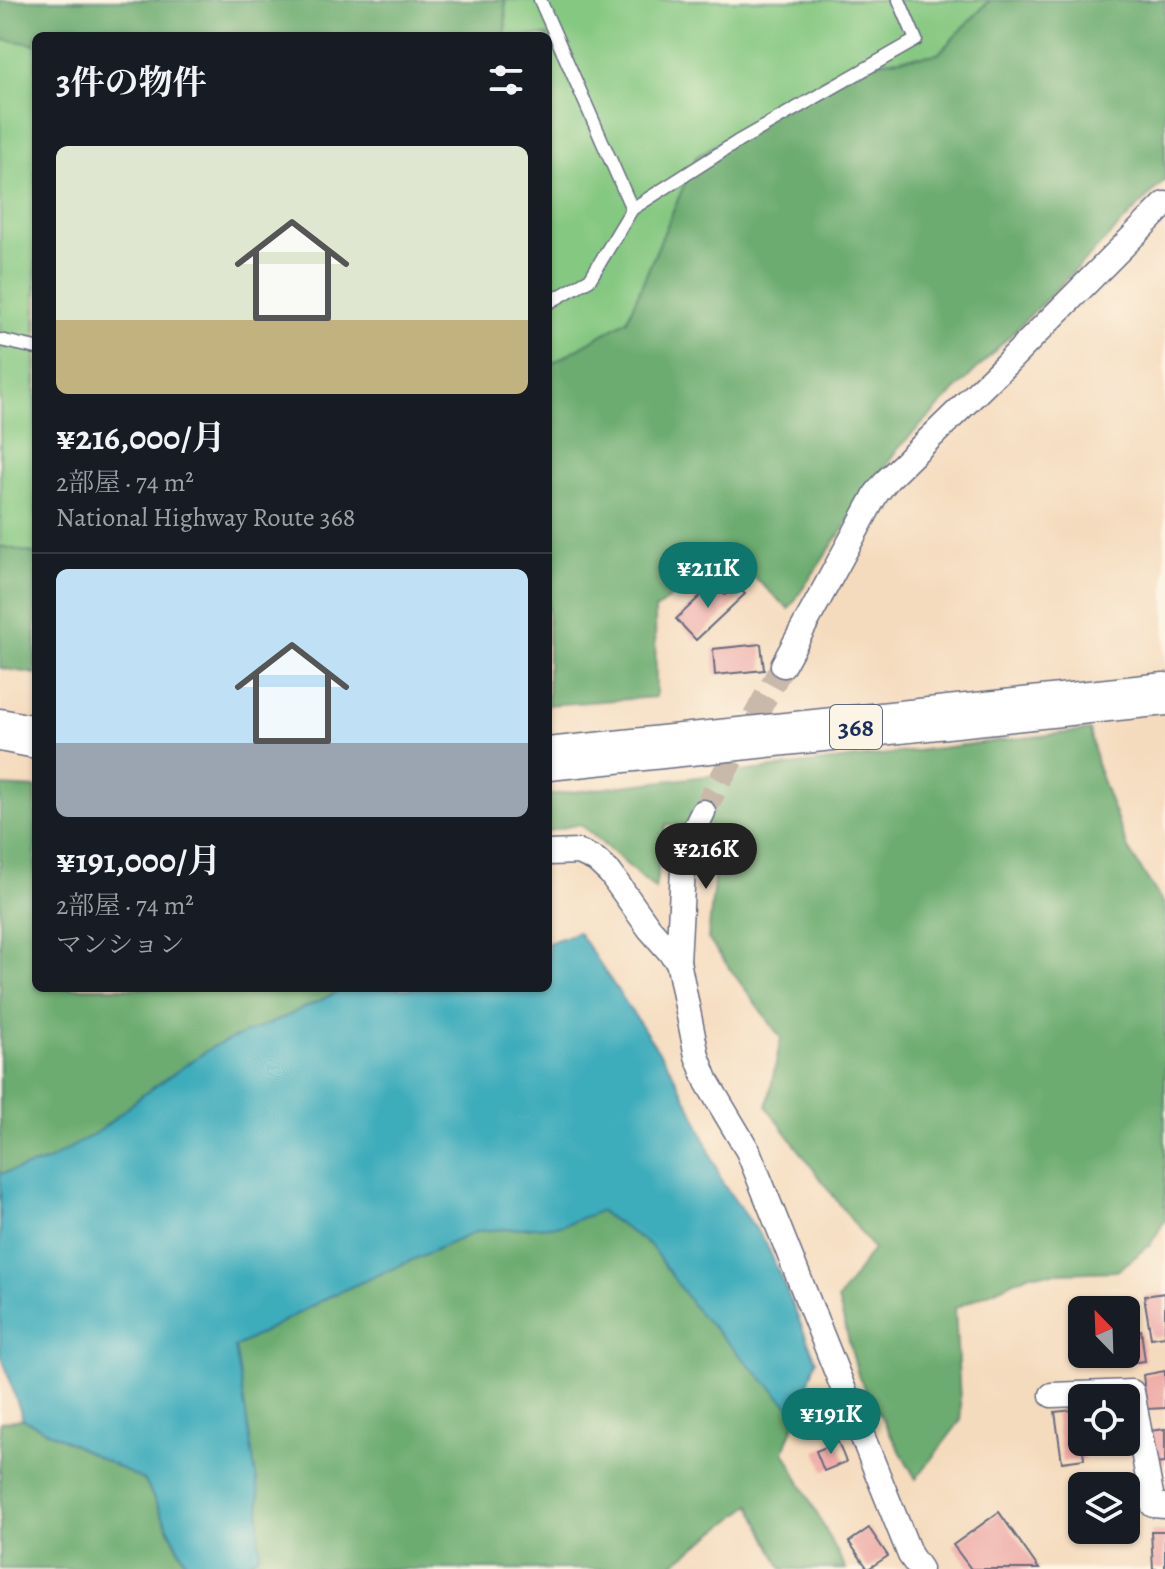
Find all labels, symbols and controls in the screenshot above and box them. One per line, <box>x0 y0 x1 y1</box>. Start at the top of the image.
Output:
icon: filters <box>484 58 528 102</box>
text: 3件の物件 <box>56 59 207 106</box>
icon: home <box>220 198 364 342</box>
text: ¥216,000/月 <box>56 414 226 461</box>
text: 2部屋 · 74 m² <box>56 465 194 500</box>
text: National Highway Route 368 <box>56 500 355 535</box>
pin: ¥211K <box>652 542 764 610</box>
text: ¥211K <box>676 550 740 585</box>
icon: home <box>220 621 364 765</box>
road number: 368 <box>830 705 882 749</box>
pin: ¥216K <box>650 823 762 891</box>
text: ¥216K <box>673 831 739 866</box>
text: ¥191,000/月 <box>56 837 221 884</box>
text: 2部屋 · 74 m² <box>56 888 194 923</box>
text: マンション <box>56 927 185 962</box>
north arrow <box>1068 1296 1140 1368</box>
map controls <box>1068 1296 1140 1544</box>
button: locate <box>1068 1384 1140 1456</box>
pin: ¥191K <box>775 1388 887 1456</box>
text: ¥191K <box>800 1396 862 1431</box>
button: layers <box>1068 1472 1140 1544</box>

